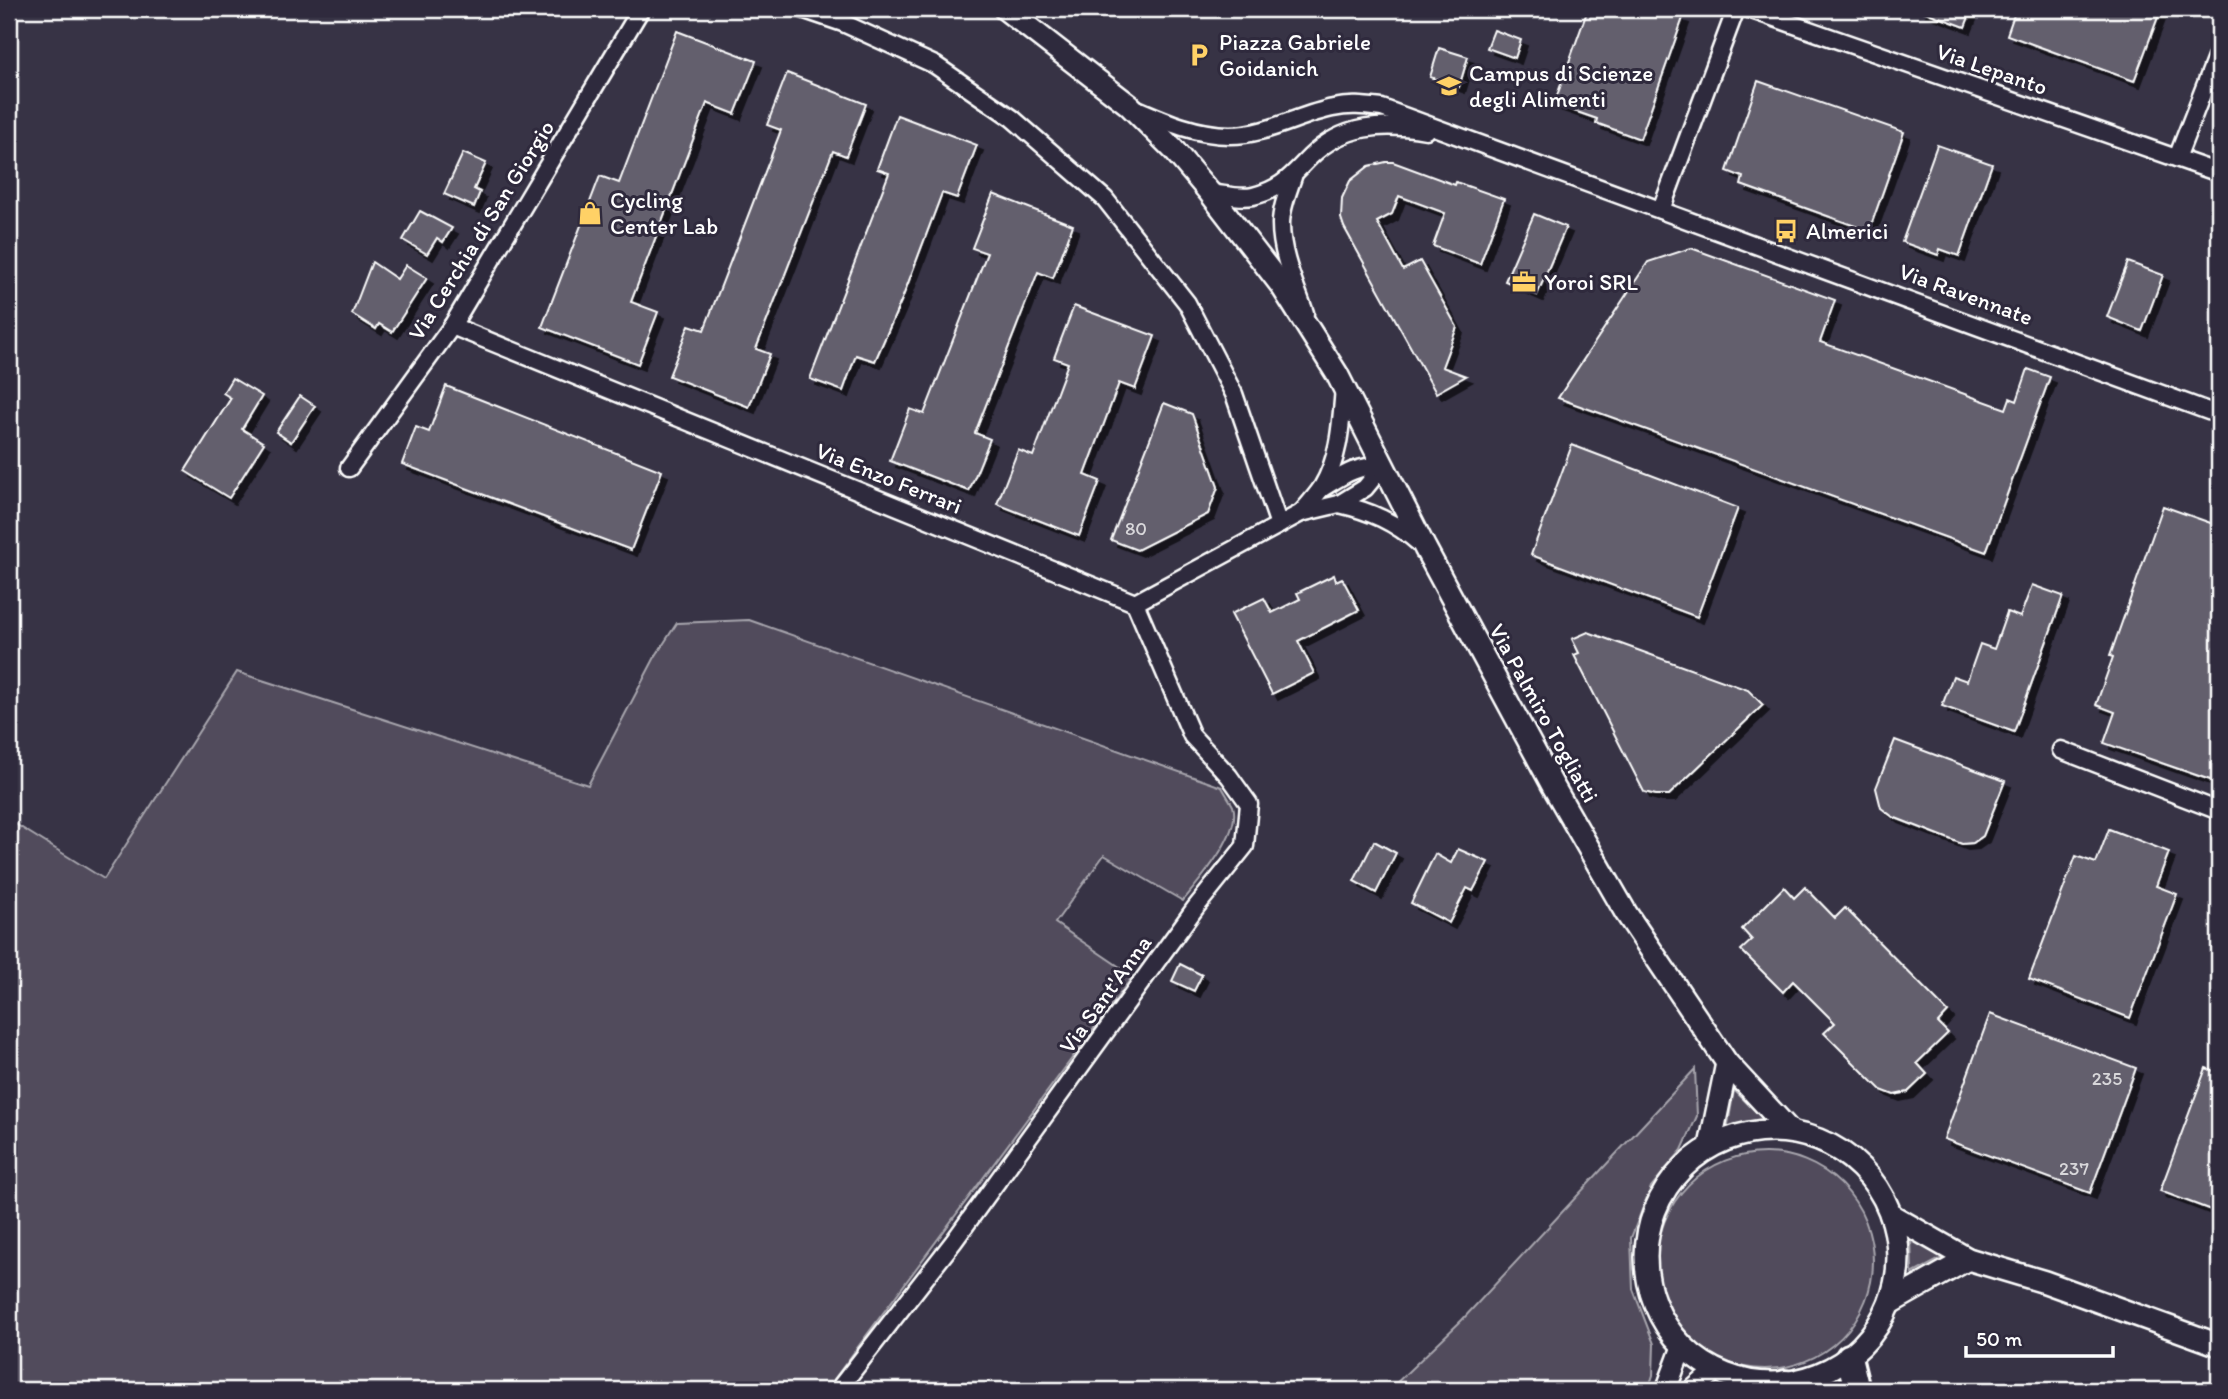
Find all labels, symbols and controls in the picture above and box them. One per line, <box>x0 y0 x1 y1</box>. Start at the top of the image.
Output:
place label: Piazza Gabriele Goidanich <box>1219 28 1371 82</box>
street label: Via Lepanto <box>1933 37 2051 101</box>
parking icon: Piazza Gabriele Goidanich <box>1185 41 1213 69</box>
place label: Campus di Scienze degli Alimenti <box>1469 59 1653 113</box>
school or university icon: Campus di Scienze degli Alimenti <box>1435 72 1463 100</box>
street label: Via Cerchia di San Giorgio <box>402 115 560 345</box>
place label: Cycling Center Lab <box>610 186 718 240</box>
shop icon: Cycling Center Lab <box>576 199 604 227</box>
bus stop icon: Almerici <box>1772 217 1800 245</box>
place label: Almerici <box>1806 217 1888 245</box>
street label: Via Ravennate <box>1895 257 2037 331</box>
office icon: Yoroi SRL <box>1510 268 1538 296</box>
place label: Yoroi SRL <box>1544 268 1638 296</box>
street label: Via Enzo Ferrari <box>812 436 966 520</box>
house number: 80 <box>1125 517 1147 540</box>
street label: Via Palmiro Togliatti <box>1483 619 1605 807</box>
street label: Via Sant'Anna <box>1053 929 1157 1059</box>
house number: 235 <box>2092 1067 2122 1090</box>
house number: 237 <box>2059 1157 2089 1180</box>
scale bar <box>1966 1315 2112 1359</box>
text: 50 m <box>1976 1326 2023 1351</box>

